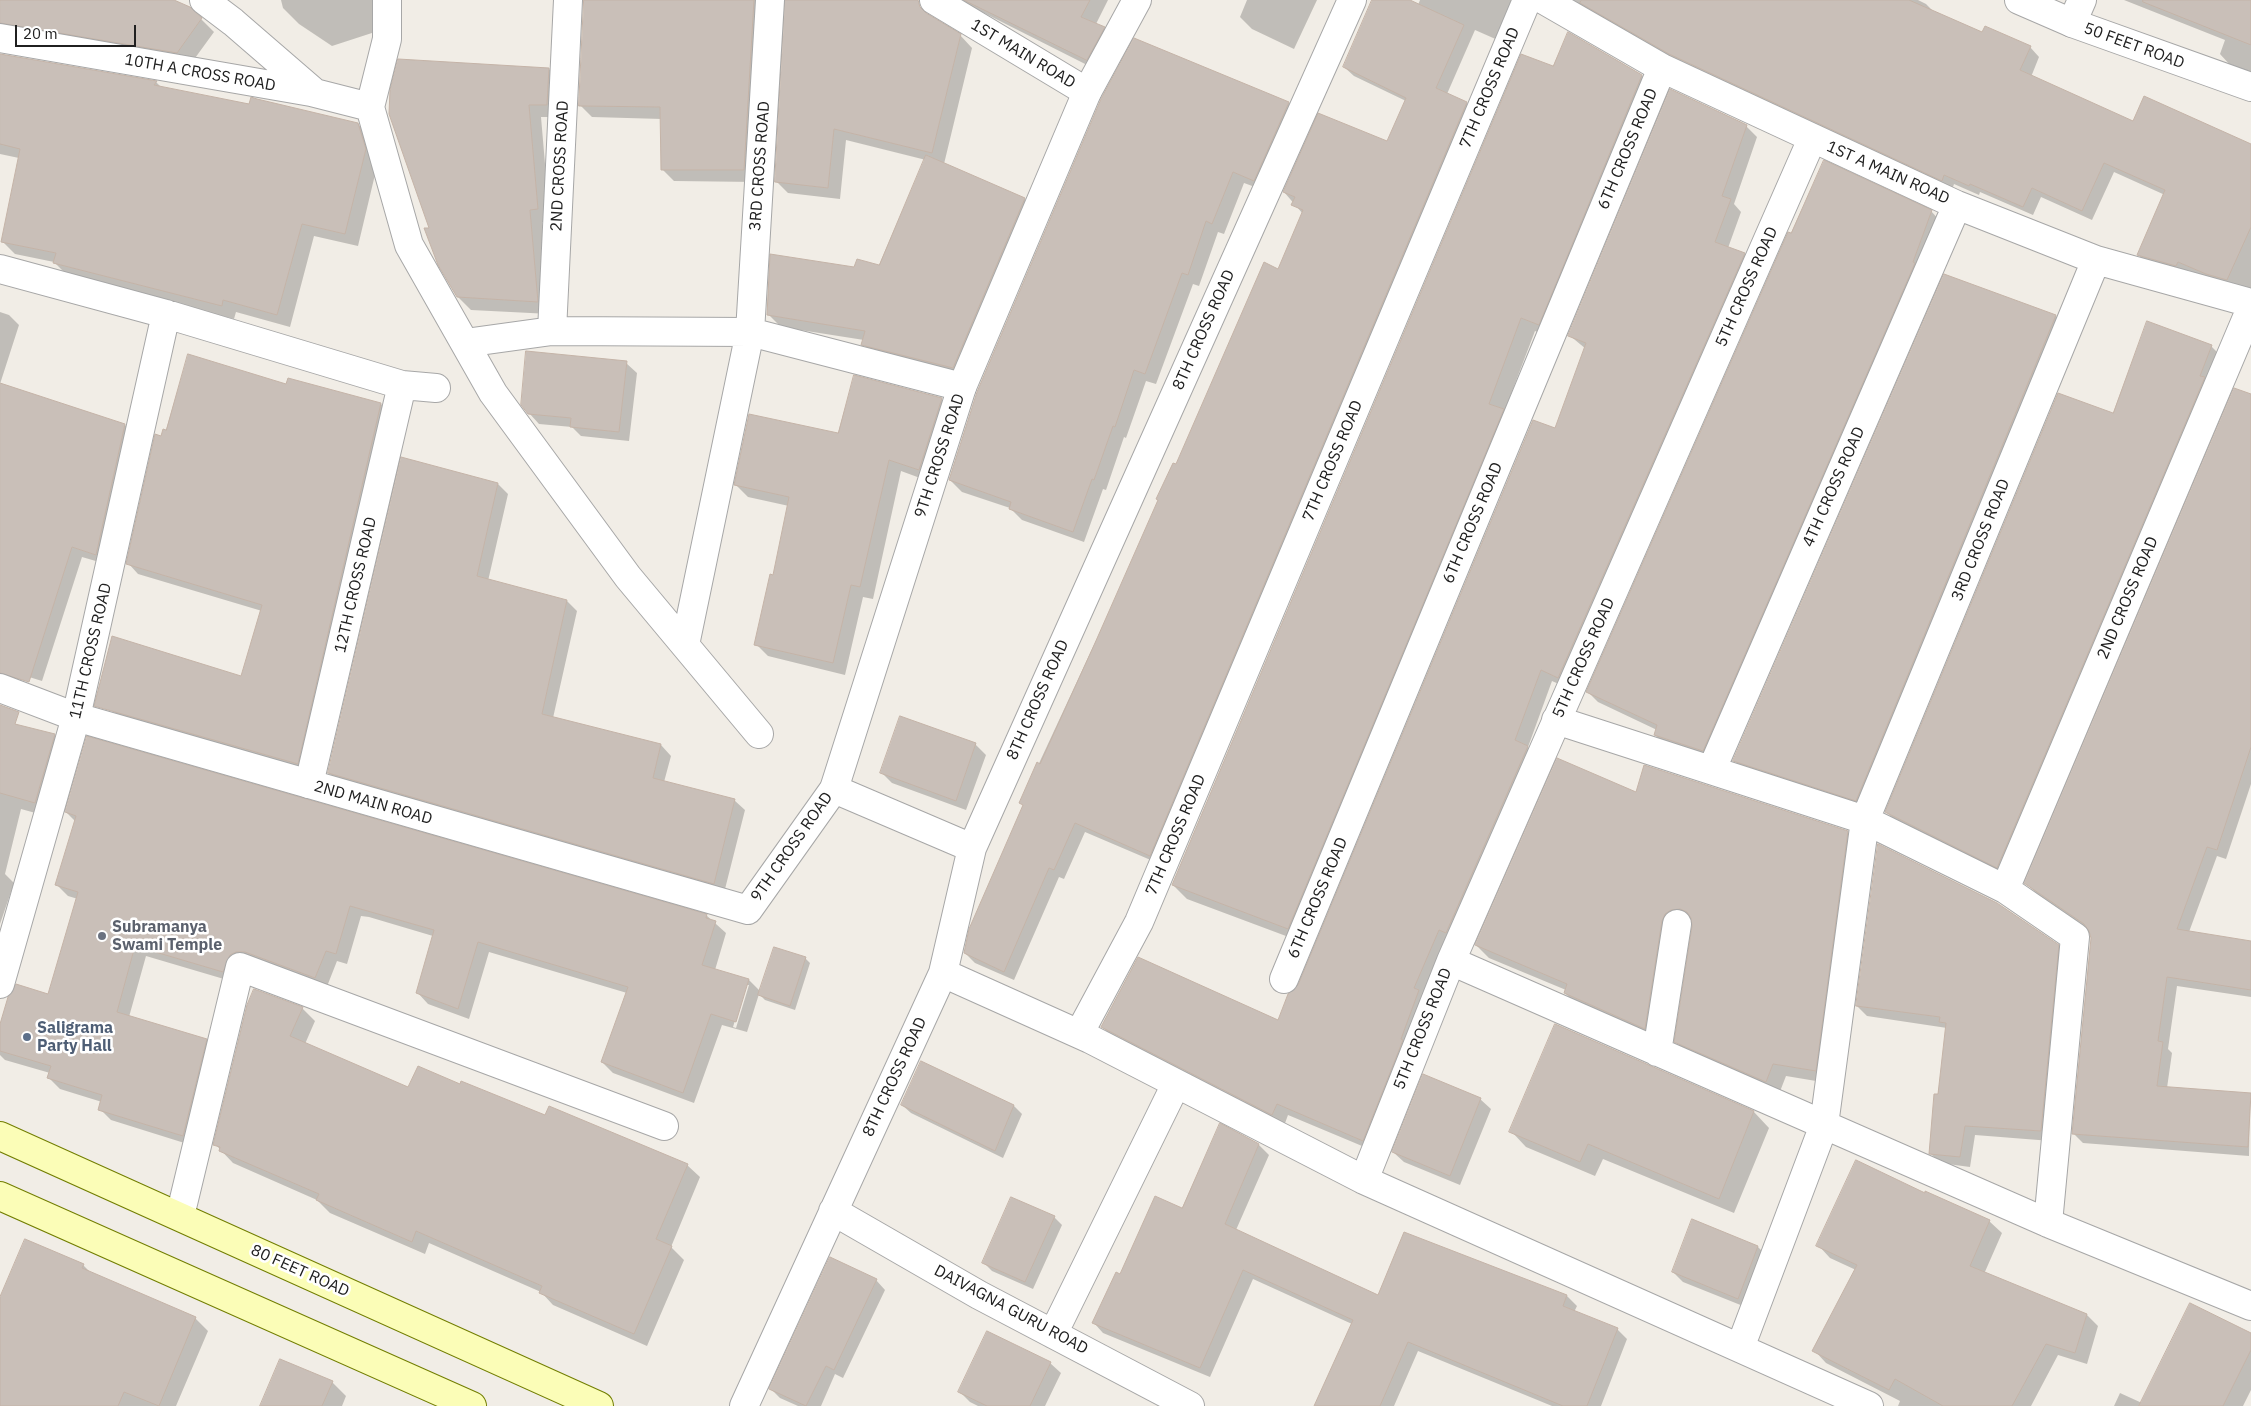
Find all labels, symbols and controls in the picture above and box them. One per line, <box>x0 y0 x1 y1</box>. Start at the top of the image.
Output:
scale bar <box>18 15 139 47</box>
street label: 1ST MAIN ROAD <box>967 15 1079 93</box>
street label: 50 FEET ROAD <box>2081 19 2187 73</box>
text: 20 m <box>23 24 58 43</box>
street label: 7TH CROSS ROAD <box>1456 25 1524 151</box>
street label: 10TH A CROSS ROAD <box>123 50 277 96</box>
street label: 6TH CROSS ROAD <box>1594 86 1662 212</box>
street label: 2ND CROSS ROAD <box>547 100 573 232</box>
street label: 3RD CROSS ROAD <box>746 100 774 232</box>
street label: 1ST A MAIN ROAD <box>1824 137 1952 209</box>
street label: 5TH CROSS ROAD <box>1712 224 1782 350</box>
street label: 8TH CROSS ROAD <box>1169 267 1239 393</box>
street label: 9TH CROSS ROAD <box>911 391 969 521</box>
street label: 7TH CROSS ROAD <box>1299 398 1367 524</box>
street label: 4TH CROSS ROAD <box>1799 424 1869 550</box>
street label: 6TH CROSS ROAD <box>1439 460 1507 586</box>
street label: 3RD CROSS ROAD <box>1948 476 2014 604</box>
street label: 12TH CROSS ROAD <box>331 515 381 655</box>
street label: 2ND CROSS ROAD <box>2094 534 2162 662</box>
street label: 11TH CROSS ROAD <box>66 581 116 721</box>
street label: 5TH CROSS ROAD <box>1549 595 1619 721</box>
street label: 8TH CROSS ROAD <box>1003 637 1073 763</box>
street label: 7TH CROSS ROAD <box>1142 772 1210 898</box>
street label: 2ND MAIN ROAD <box>312 777 434 829</box>
street label: 9TH CROSS ROAD <box>747 788 837 906</box>
street label: 6TH CROSS ROAD <box>1284 835 1352 961</box>
place label: Subramanya Swami Temple <box>112 917 222 955</box>
marker: Subramanya Swami Temple <box>96 930 108 942</box>
street label: 5TH CROSS ROAD <box>1390 965 1456 1093</box>
street label: 8TH CROSS ROAD <box>859 1014 931 1140</box>
place label: Saligrama Party Hall <box>37 1018 113 1056</box>
marker: Saligrama Party Hall <box>21 1031 33 1043</box>
street label: 80 FEET ROAD <box>248 1241 352 1301</box>
street label: DAIVAGNA GURU ROAD <box>931 1261 1091 1359</box>

